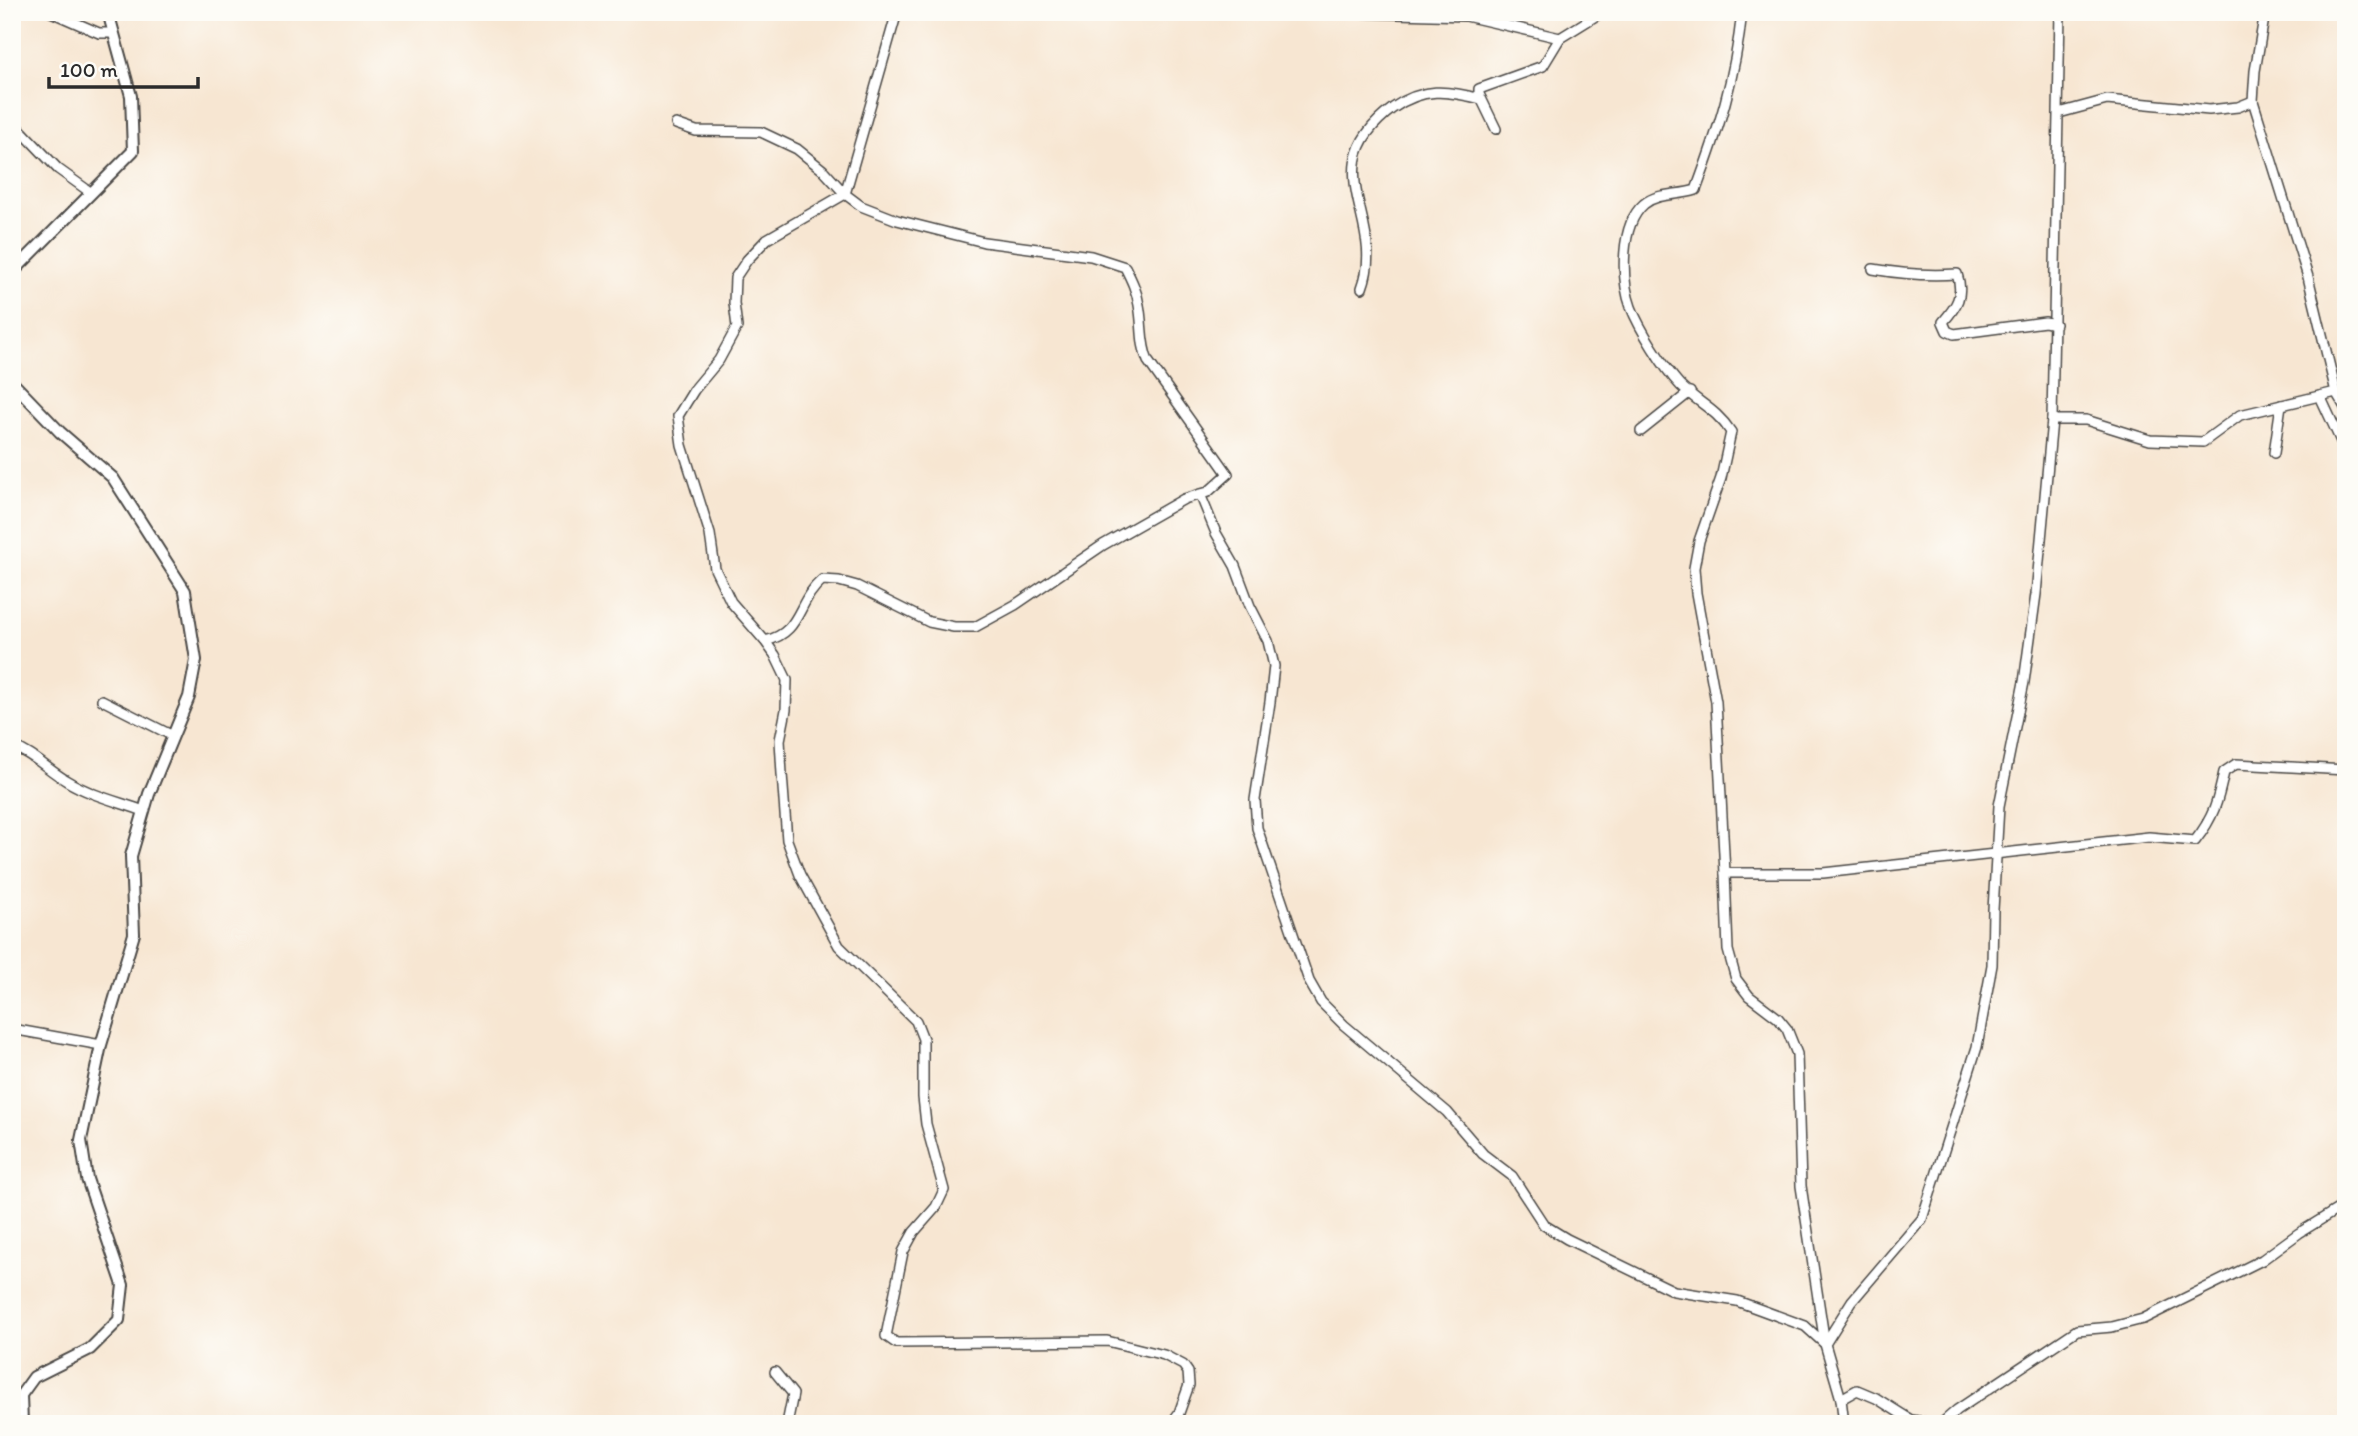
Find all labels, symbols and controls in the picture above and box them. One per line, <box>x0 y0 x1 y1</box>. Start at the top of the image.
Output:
scale bar <box>49 46 198 90</box>
text: 100 m <box>60 57 118 82</box>

